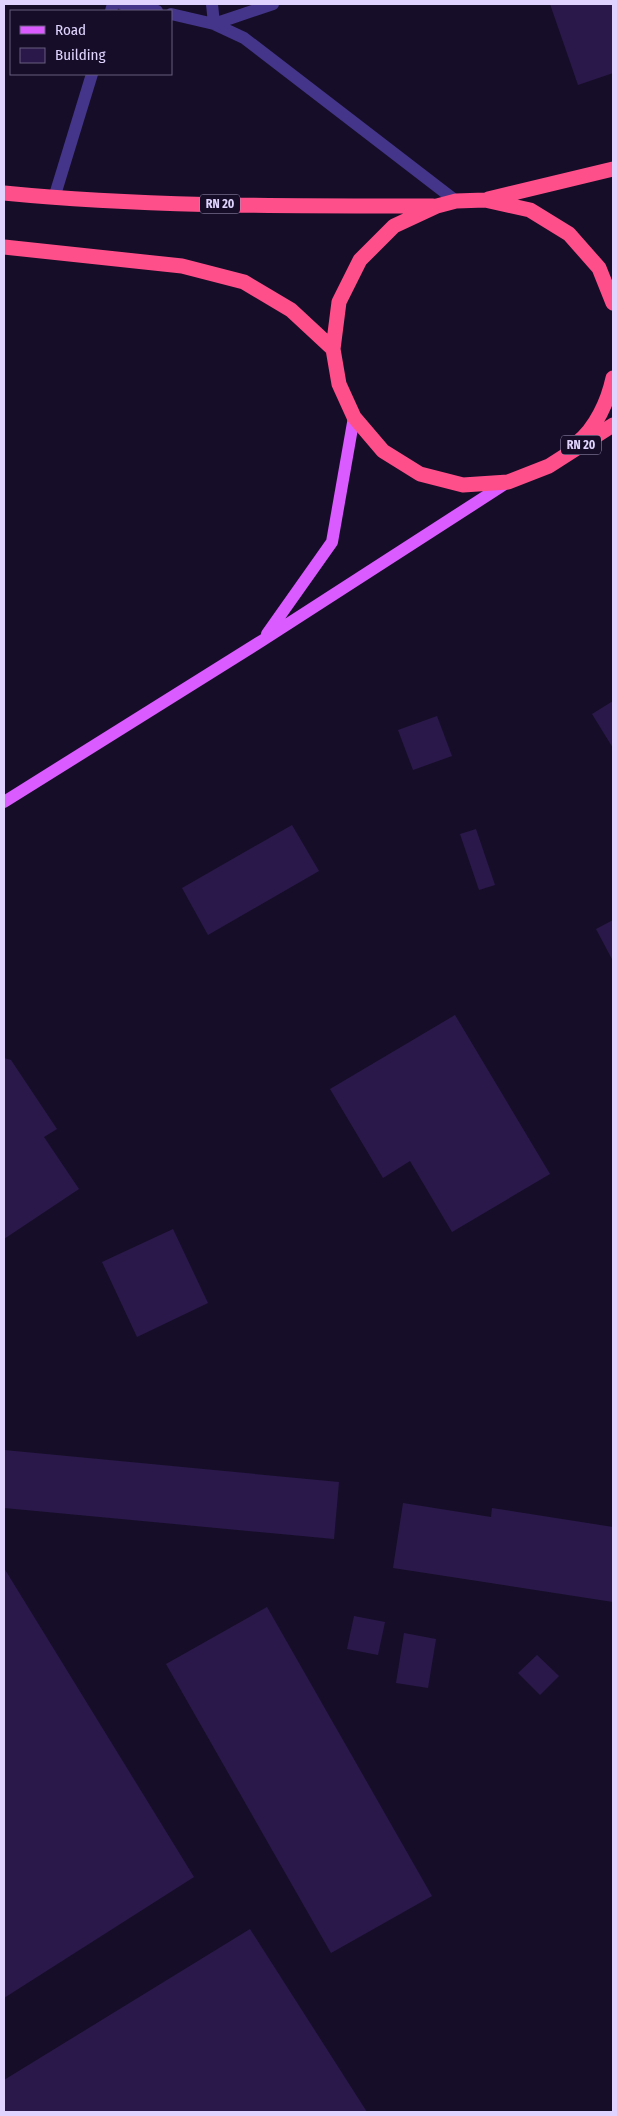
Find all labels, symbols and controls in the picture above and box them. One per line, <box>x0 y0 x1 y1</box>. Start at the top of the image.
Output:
legend <box>10 10 172 75</box>
text: Road <box>55 21 86 39</box>
text: Building <box>55 46 106 64</box>
road number: RN 20 <box>200 194 240 213</box>
road number: RN 20 <box>561 436 601 454</box>

